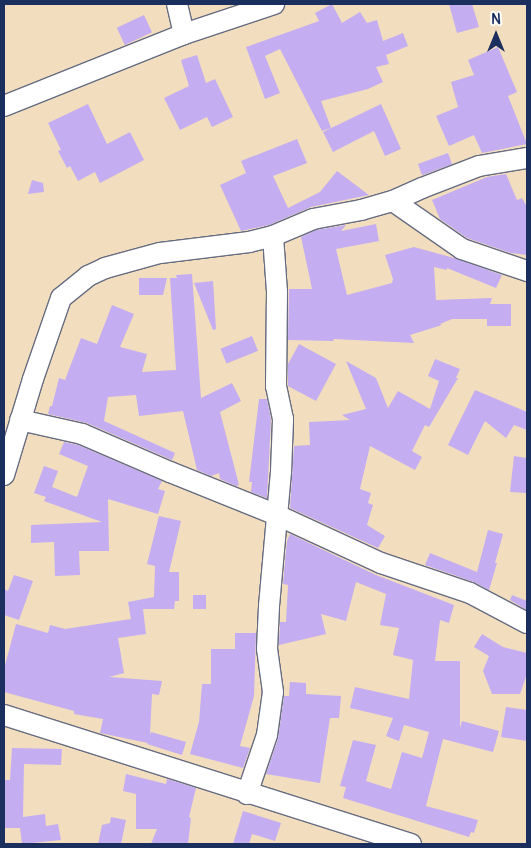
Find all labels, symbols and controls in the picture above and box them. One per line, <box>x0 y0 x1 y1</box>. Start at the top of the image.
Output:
north arrow <box>471 10 521 60</box>
text: N <box>491 11 501 28</box>

